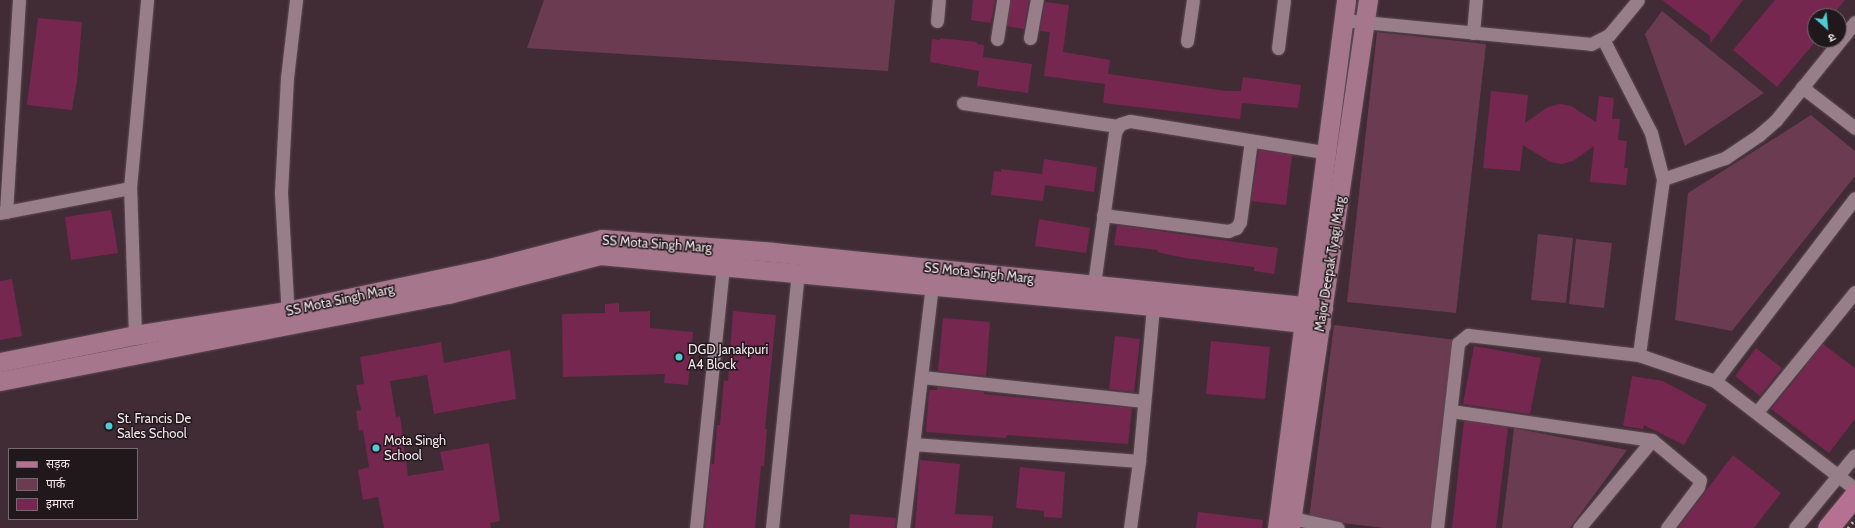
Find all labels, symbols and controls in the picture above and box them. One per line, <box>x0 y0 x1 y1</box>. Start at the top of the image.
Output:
north arrow <box>1807 8 1847 48</box>
text: उ <box>1826 30 1838 45</box>
street label: Major Deepak Tyagi Marg <box>1312 195 1348 333</box>
street label: SS Mota Singh Marg <box>601 232 713 256</box>
street label: SS Mota Singh Marg <box>923 259 1035 287</box>
street label: SS Mota Singh Marg <box>284 281 396 319</box>
place label: DGD Janakpuri A4 Block <box>688 342 768 373</box>
marker: DGD Janakpuri A4 Block <box>673 351 685 363</box>
place label: St. Francis De Sales School <box>117 411 191 442</box>
marker: St. Francis De Sales School <box>104 421 114 431</box>
place label: Mota Singh School <box>384 433 446 464</box>
marker: Mota Singh School <box>371 443 381 453</box>
legend <box>8 448 138 520</box>
text: सड़क <box>46 456 70 471</box>
text: पार्क <box>46 476 65 491</box>
text: इमारत <box>46 496 74 511</box>

